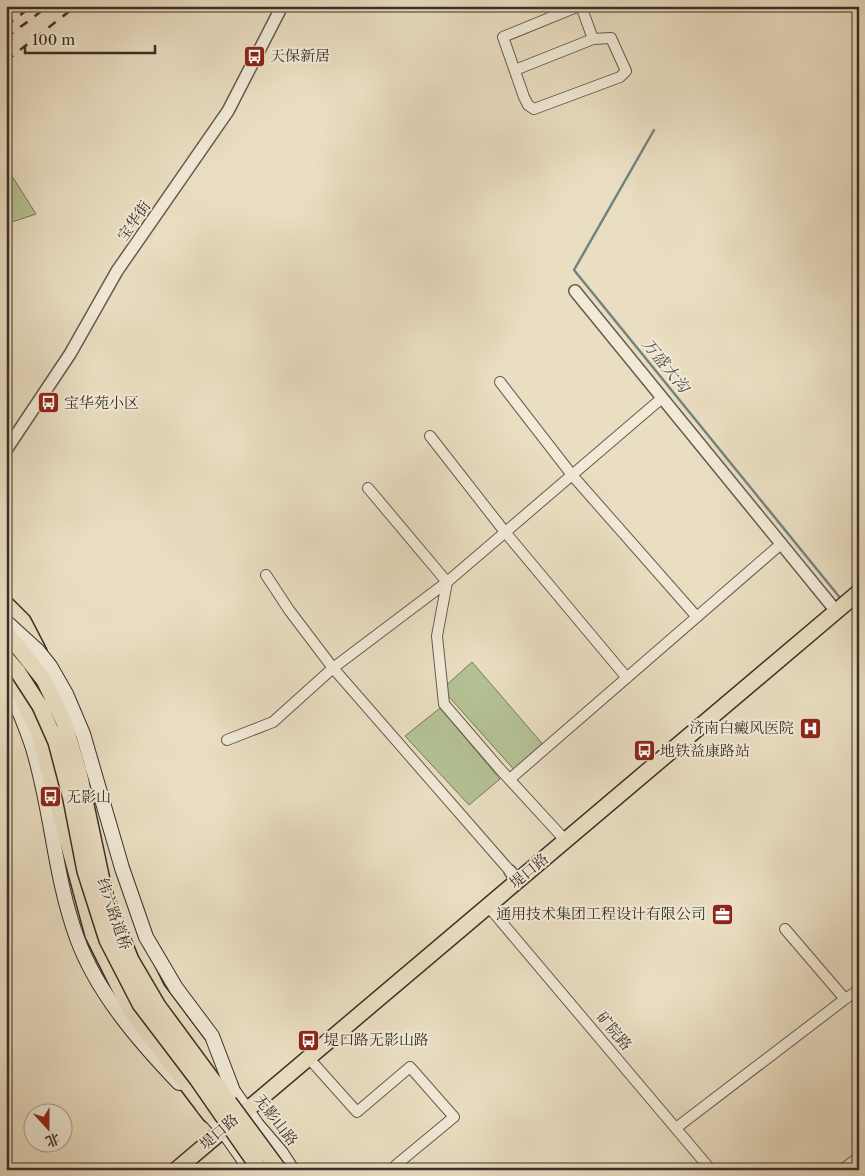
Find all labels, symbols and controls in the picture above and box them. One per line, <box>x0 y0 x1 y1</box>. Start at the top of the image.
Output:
scale bar <box>25 22 155 54</box>
text: 100 m <box>32 30 75 49</box>
bus stop icon: 天保新居 <box>242 44 266 68</box>
place label: 天保新居 <box>270 46 330 65</box>
street label: 宝华街 <box>113 197 154 245</box>
water label: 万盛大沟 <box>638 334 696 398</box>
bus stop icon: 宝华苑小区 <box>36 391 60 415</box>
place label: 宝华苑小区 <box>64 393 139 412</box>
hospital icon: 济南白癜风医院 <box>798 716 822 740</box>
place label: 济南白癜风医院 <box>689 718 794 737</box>
bus stop icon: 地铁益康路站 <box>632 739 656 763</box>
place label: 地铁益康路站 <box>660 741 750 760</box>
bus stop icon: 无影山 <box>38 785 62 809</box>
place label: 无影山 <box>66 787 111 806</box>
street label: 堤口路 <box>505 849 552 892</box>
street label: 纬六路道桥 <box>93 875 136 952</box>
office icon: 通用技术集团工程设计有限公司 <box>710 902 734 926</box>
place label: 通用技术集团工程设计有限公司 <box>496 904 706 923</box>
street label: 矿院路 <box>593 1007 636 1054</box>
bus stop icon: 堤口路无影山路 <box>296 1028 320 1052</box>
place label: 堤口路无影山路 <box>324 1030 429 1049</box>
street label: 无影山路 <box>250 1090 302 1149</box>
north arrow <box>22 1104 72 1154</box>
street label: 堤口路 <box>195 1110 242 1154</box>
text: 北 <box>43 1129 62 1151</box>

